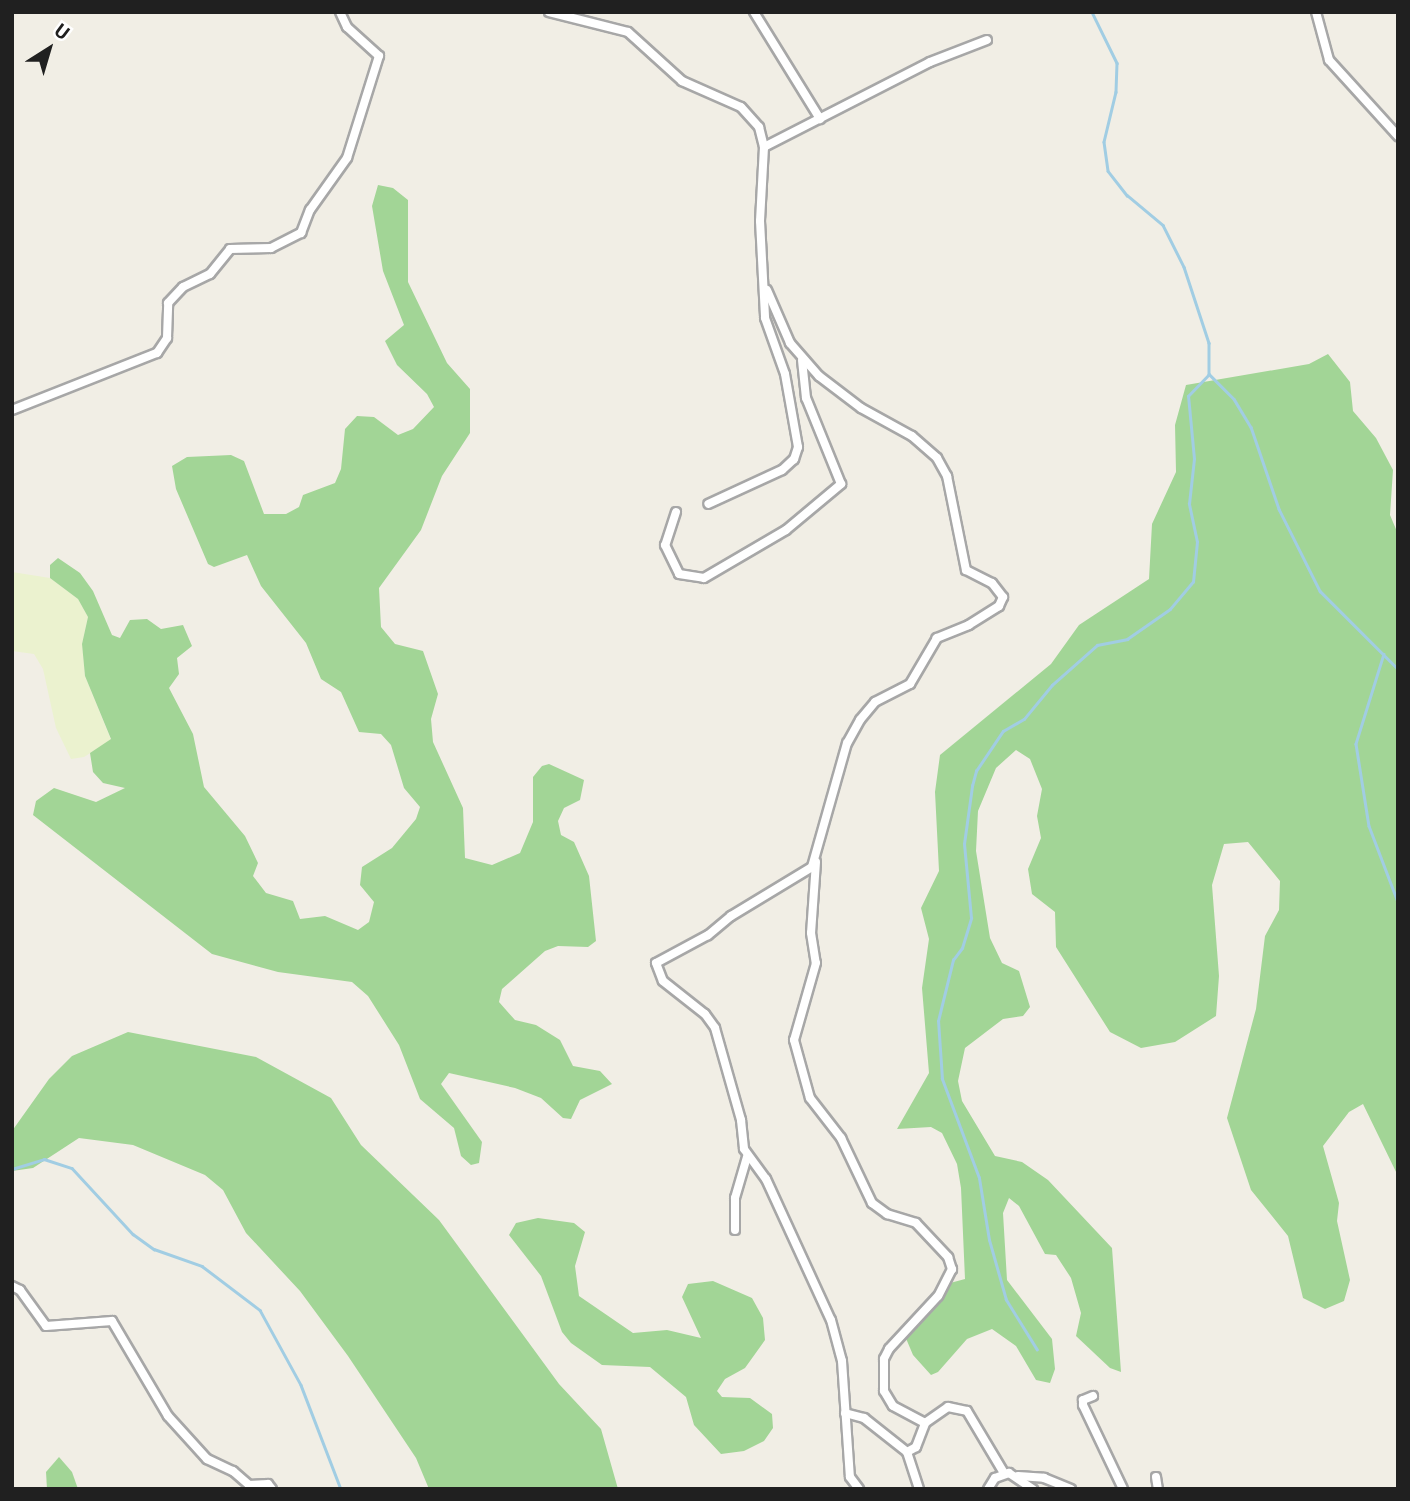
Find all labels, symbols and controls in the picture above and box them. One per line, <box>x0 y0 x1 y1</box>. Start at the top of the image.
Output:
north arrow <box>14 14 84 84</box>
text: U <box>50 19 74 45</box>

